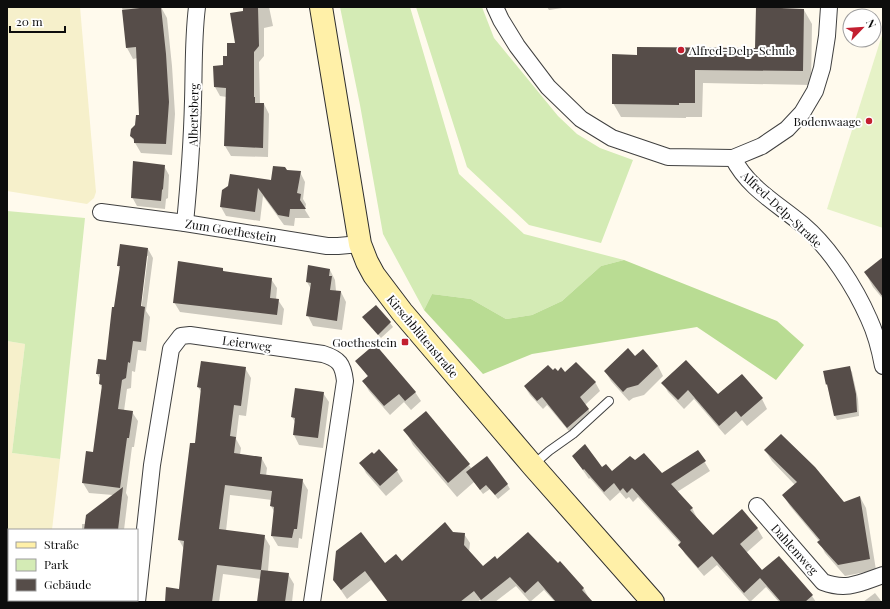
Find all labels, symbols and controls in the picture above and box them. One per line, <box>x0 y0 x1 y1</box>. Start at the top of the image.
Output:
scale bar <box>10 8 65 34</box>
north arrow <box>842 8 882 48</box>
text: 20 m <box>16 13 43 29</box>
text: N <box>863 17 880 30</box>
place label: Alfred-Delp-Schule <box>688 42 795 58</box>
marker: Alfred-Delp-Schule <box>676 45 686 55</box>
street label: Albertsberg <box>184 83 202 148</box>
place label: Bodenwaage <box>793 113 861 129</box>
marker: Bodenwaage <box>864 116 874 126</box>
street label: Alfred-Delp-Straße <box>737 167 826 251</box>
street label: Zum Goethestein <box>184 215 278 245</box>
street label: Kirschblütenstraße <box>384 291 462 381</box>
street label: Leierweg <box>221 332 273 354</box>
place label: Goethestein <box>332 334 397 350</box>
marker: Goethestein <box>400 337 410 347</box>
street label: Dahlemweg <box>768 520 823 578</box>
legend <box>8 529 138 601</box>
text: Straße <box>44 536 79 552</box>
text: Park <box>44 556 69 572</box>
text: Gebäude <box>44 576 91 592</box>

